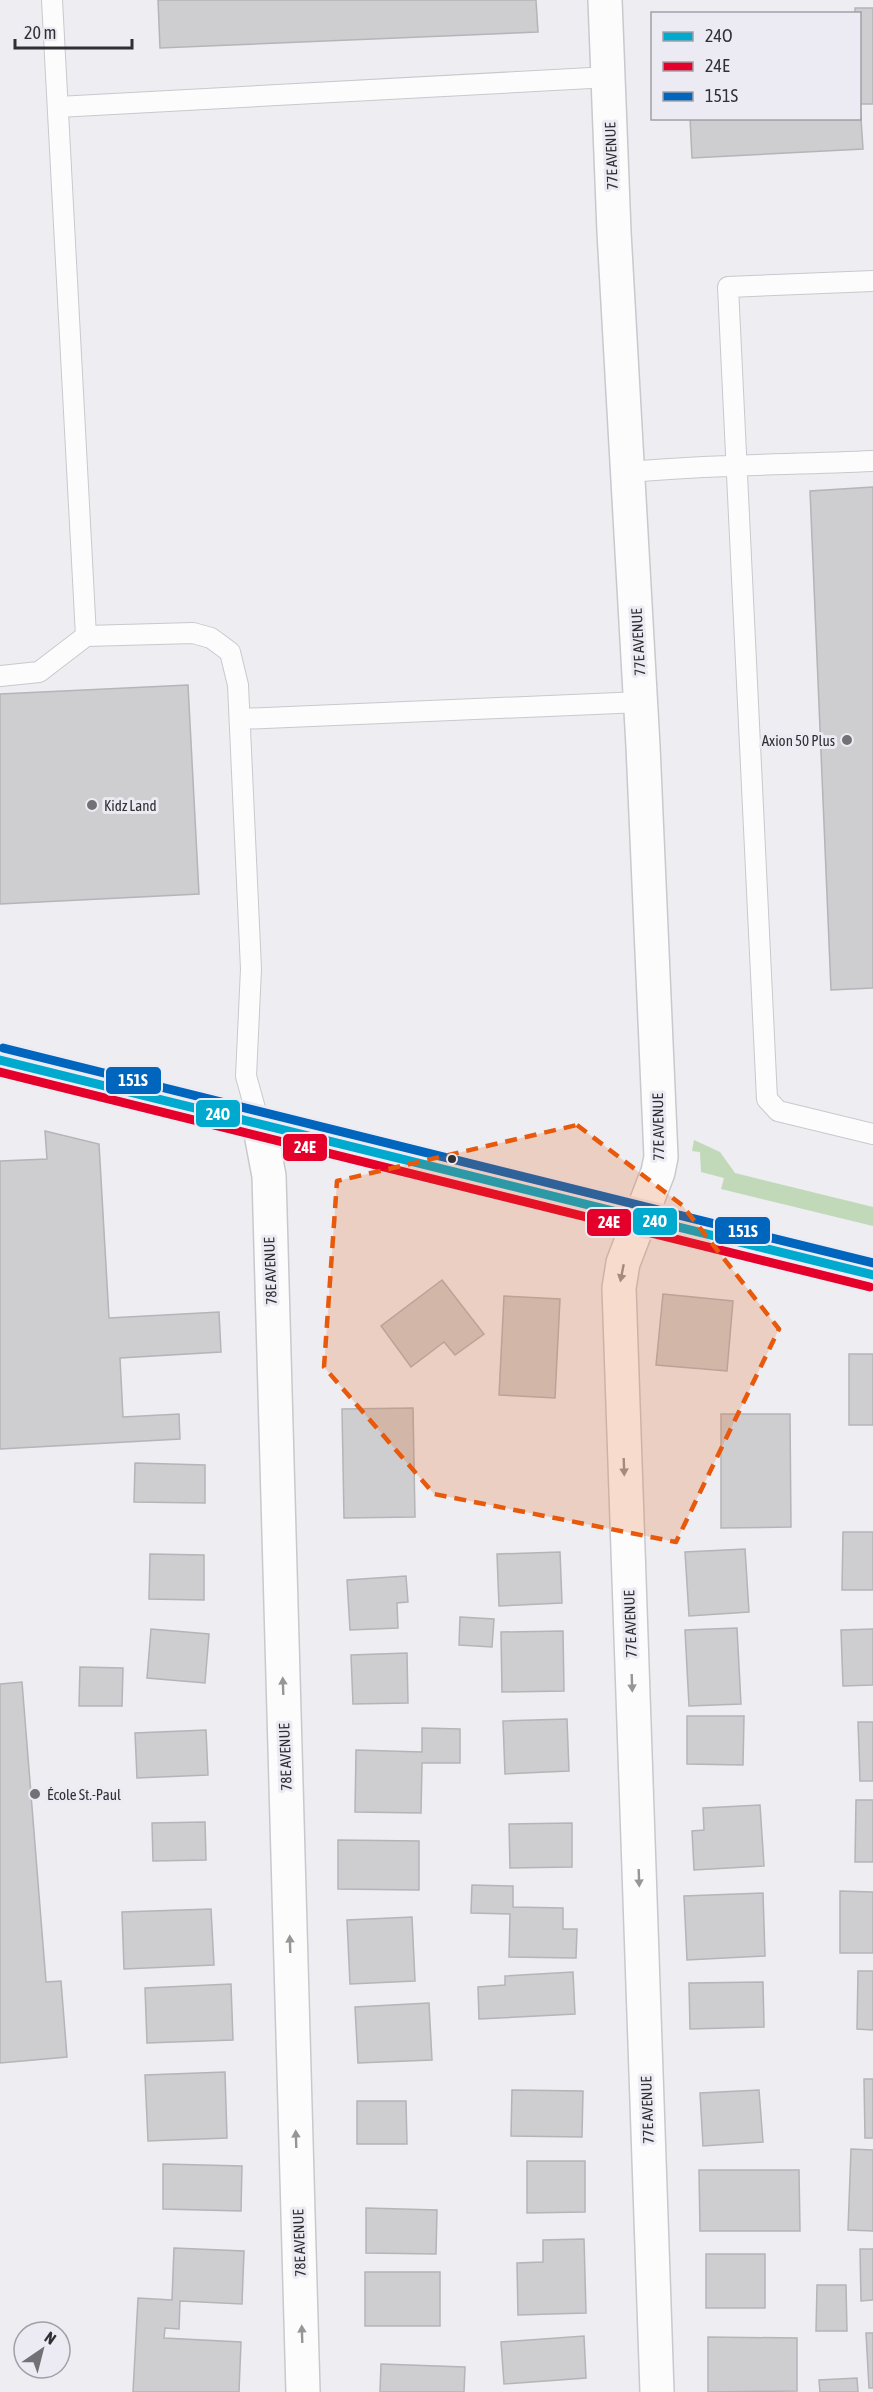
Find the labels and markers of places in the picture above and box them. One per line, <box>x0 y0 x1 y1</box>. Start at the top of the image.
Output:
place label: Axion 50 Plus <box>762 732 835 749</box>
marker: Axion 50 Plus <box>840 733 854 747</box>
place label: Kidz Land <box>104 797 157 814</box>
marker: Kidz Land <box>85 798 99 812</box>
unlabelled marker <box>446 1153 458 1165</box>
place label: École St.-Paul <box>47 1786 121 1803</box>
marker: École St.-Paul <box>28 1787 42 1801</box>

